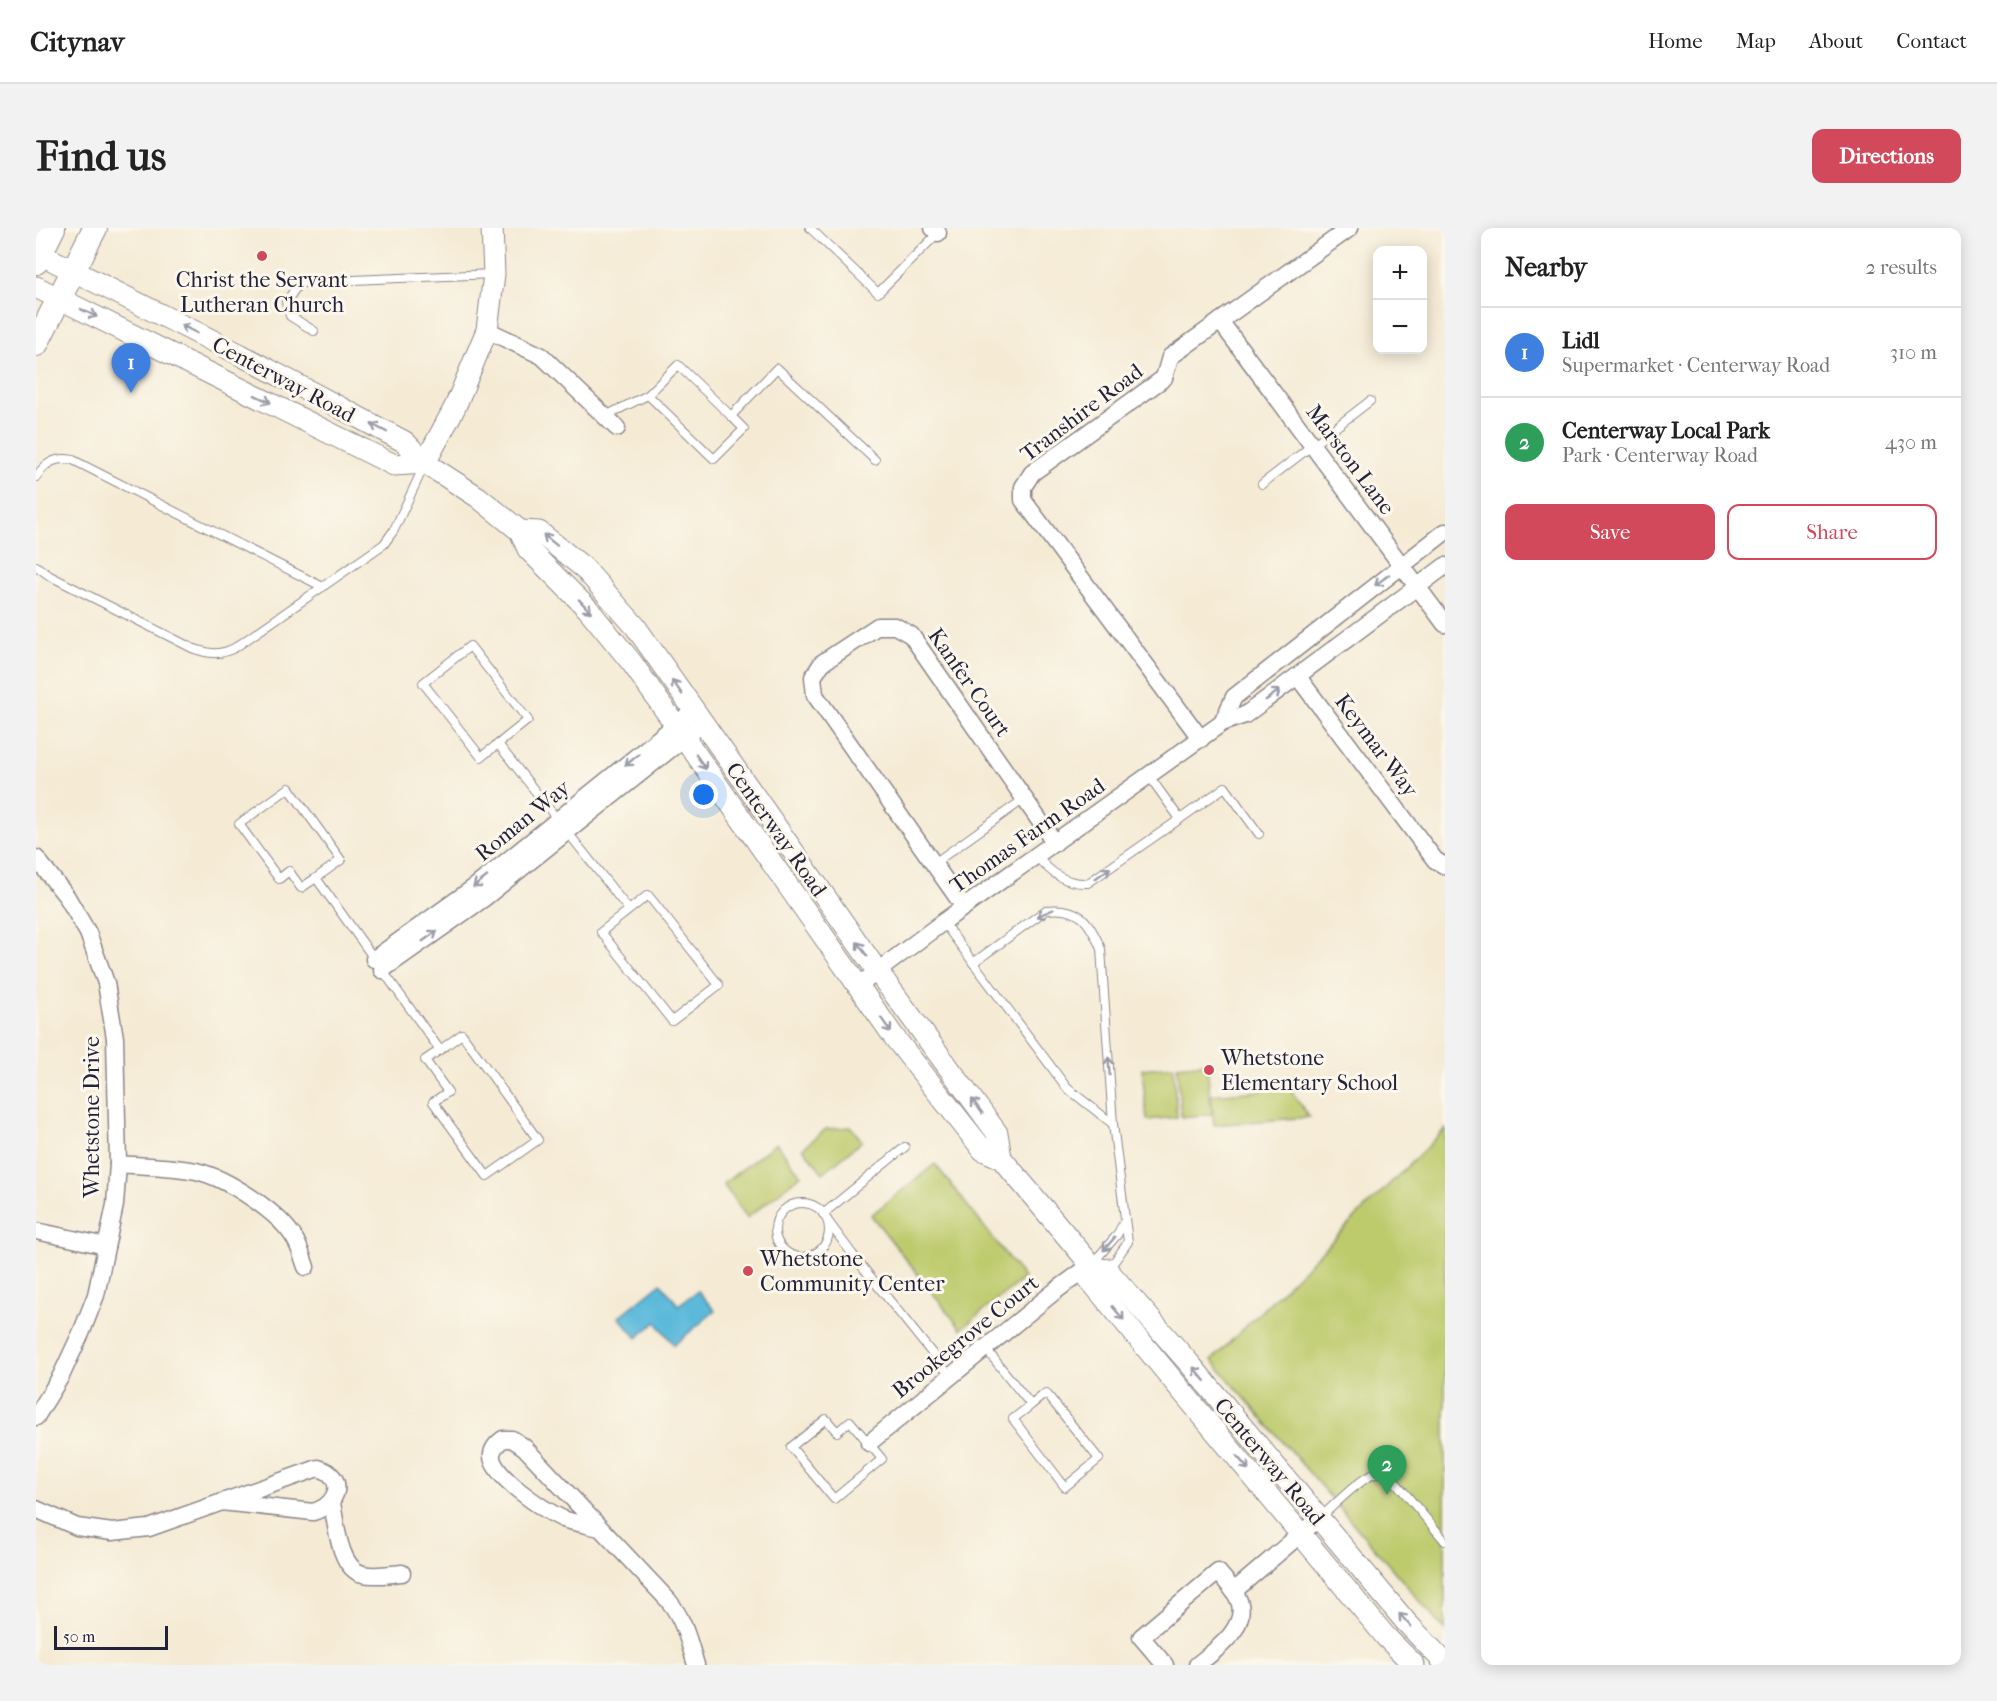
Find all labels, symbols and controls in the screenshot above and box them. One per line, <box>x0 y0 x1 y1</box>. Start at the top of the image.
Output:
text: Citynav <box>30 25 124 58</box>
text: Home <box>1648 29 1703 53</box>
text: Map <box>1736 29 1776 53</box>
text: About <box>1809 29 1863 53</box>
text: Contact <box>1896 29 1967 53</box>
button: Directions <box>1812 129 1961 183</box>
text: Find us <box>36 132 166 181</box>
map controls <box>1373 246 1427 354</box>
button: + <box>1373 246 1427 300</box>
marker: Christ the Servant Lutheran Church <box>255 249 269 263</box>
text: Nearby <box>1505 252 1587 283</box>
text: 2 results <box>1866 256 1937 279</box>
place label: Christ the Servant Lutheran Church <box>176 267 348 318</box>
button: − <box>1373 300 1427 354</box>
one-way arrow <box>79 307 97 319</box>
one-way arrow <box>181 323 198 335</box>
text: Lidl <box>1562 328 1600 354</box>
street label: Centerway Road <box>208 331 360 429</box>
text: 1 <box>1521 341 1528 364</box>
text: 310 m <box>1890 341 1937 364</box>
pin: 1 <box>112 344 151 393</box>
text: Supermarket · Centerway Road <box>1562 354 1830 377</box>
street label: Transhire Road <box>1015 358 1149 467</box>
one-way arrow <box>254 394 272 405</box>
street label: Marston Lane <box>1300 399 1400 520</box>
text: Centerway Local Park <box>1562 418 1770 444</box>
one-way arrow <box>371 422 388 434</box>
text: 2 <box>1519 431 1530 454</box>
text: 430 m <box>1885 431 1937 454</box>
text: Park · Centerway Road <box>1562 444 1758 467</box>
button: Save <box>1505 504 1715 560</box>
button: Share <box>1727 504 1937 560</box>
one-way arrow <box>542 534 558 547</box>
one-way arrow <box>1374 574 1390 587</box>
one-way arrow <box>578 598 592 613</box>
street label: Kanfer Court <box>922 623 1016 742</box>
one-way arrow <box>671 679 683 695</box>
one-way arrow <box>1264 689 1280 701</box>
street label: Keymar Way <box>1329 689 1424 803</box>
one-way arrow <box>624 753 640 766</box>
one-way arrow <box>695 754 707 770</box>
street label: Centerway Road <box>720 757 833 903</box>
street label: Thomas Farm Road <box>945 772 1111 899</box>
street label: Roman Way <box>470 774 576 867</box>
your location <box>689 780 718 809</box>
one-way arrow <box>1094 867 1110 879</box>
one-way arrow <box>472 876 488 889</box>
one-way arrow <box>1037 908 1055 919</box>
one-way arrow <box>421 930 437 942</box>
one-way arrow <box>855 942 868 958</box>
one-way arrow <box>880 1016 892 1033</box>
street label: Whetstone Drive <box>79 1036 105 1199</box>
place label: Whetstone Elementary School <box>1220 1045 1398 1096</box>
one-way arrow <box>1104 1056 1115 1076</box>
marker: Whetstone Elementary School <box>1202 1063 1216 1077</box>
one-way arrow <box>971 1099 983 1115</box>
one-way arrow <box>1102 1236 1116 1251</box>
place label: Whetstone Community Center <box>759 1246 945 1297</box>
marker: Whetstone Community Center <box>741 1264 755 1278</box>
street label: Brookegrove Court <box>887 1270 1044 1404</box>
one-way arrow <box>1111 1305 1125 1320</box>
one-way arrow <box>1193 1367 1206 1383</box>
street label: Centerway Road <box>1209 1393 1331 1531</box>
pin: 2 <box>1368 1446 1406 1495</box>
one-way arrow <box>1236 1455 1250 1470</box>
one-way arrow <box>1398 1613 1412 1628</box>
scale bar <box>54 1623 168 1650</box>
text: 50 m <box>63 1627 95 1646</box>

